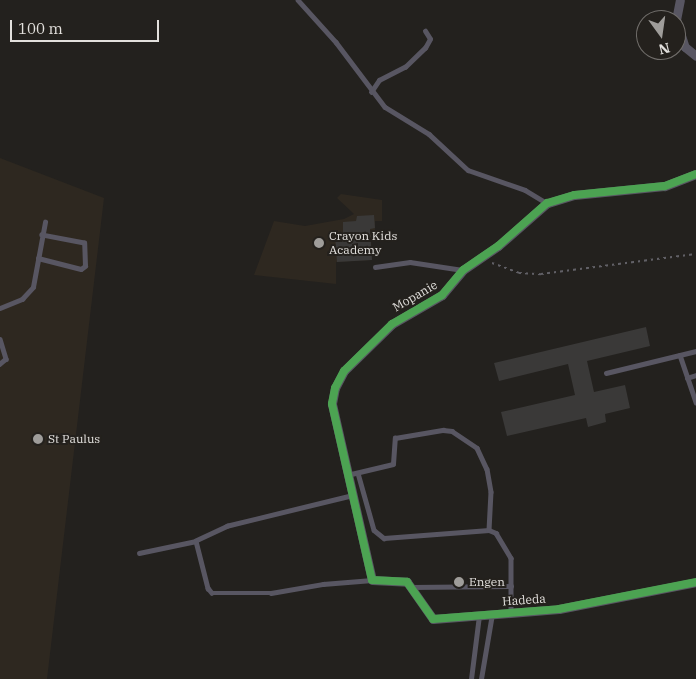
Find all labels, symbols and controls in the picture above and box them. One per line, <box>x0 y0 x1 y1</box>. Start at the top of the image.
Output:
scale bar <box>12 10 161 42</box>
north arrow <box>636 10 686 60</box>
text: 100 m <box>18 19 63 38</box>
text: N <box>657 39 672 59</box>
place label: Crayon Kids Academy <box>329 229 397 257</box>
marker: Crayon Kids Academy <box>313 237 325 249</box>
street label: Mopanie <box>390 277 440 315</box>
place label: St Paulus <box>48 432 100 446</box>
marker: St Paulus <box>32 433 44 445</box>
place label: Engen <box>469 575 505 589</box>
marker: Engen <box>453 576 465 588</box>
street label: Hadeda <box>502 591 546 609</box>

